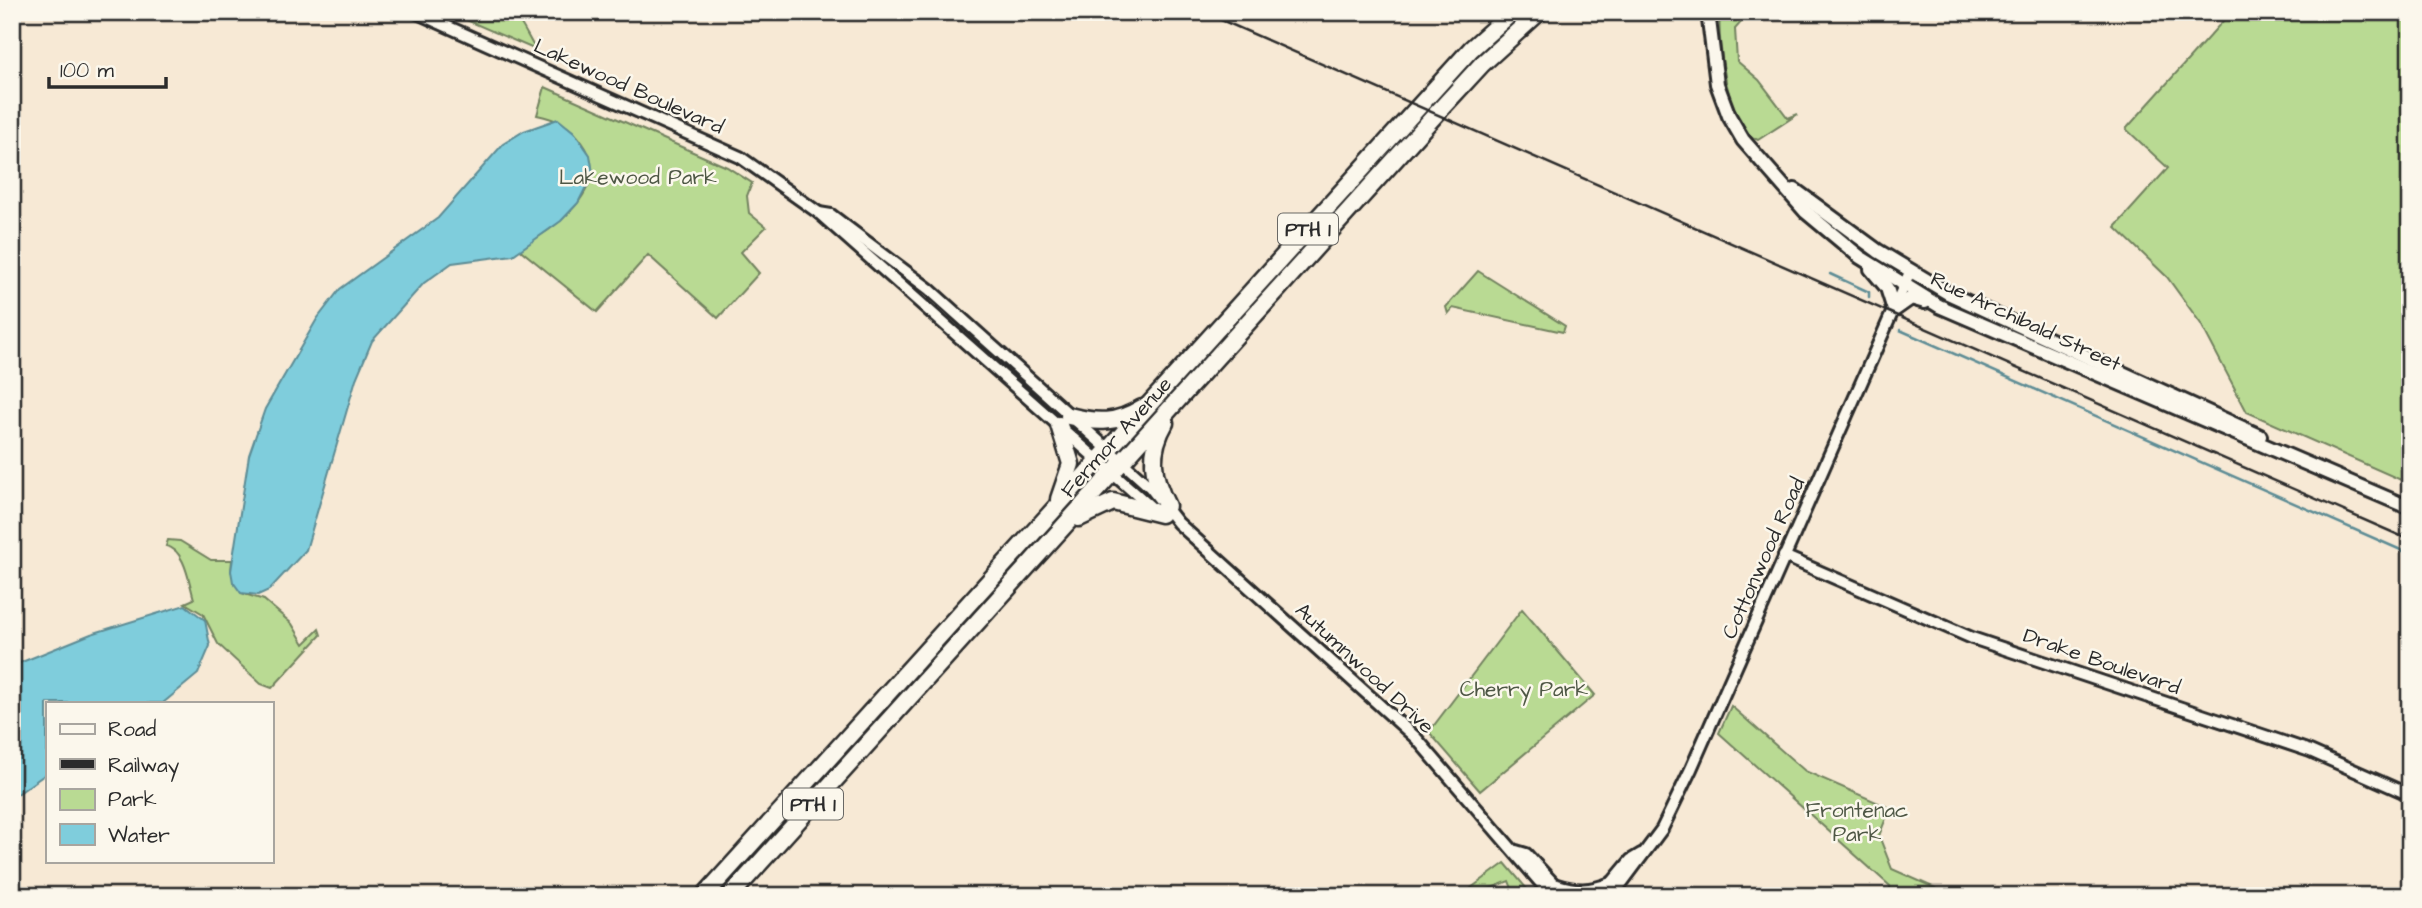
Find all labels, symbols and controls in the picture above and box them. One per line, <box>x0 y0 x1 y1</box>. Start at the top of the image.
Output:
street label: Lakewood Boulevard <box>529 31 729 142</box>
scale bar <box>49 46 166 90</box>
text: 100 m <box>60 56 115 85</box>
park label: Lakewood Park <box>559 163 717 192</box>
road number: PTH 1 <box>1278 214 1338 244</box>
street label: Rue Archibald Street <box>1926 265 2126 379</box>
street label: Fermor Avenue <box>1054 370 1179 504</box>
street label: Cottonwood Road <box>1715 473 1812 644</box>
street label: Autumnwood Drive <box>1289 596 1441 741</box>
street label: Drake Boulevard <box>2019 621 2185 702</box>
park label: Cherry Park <box>1460 675 1588 706</box>
legend <box>46 702 273 862</box>
text: Road <box>108 715 156 744</box>
text: Railway <box>108 751 180 782</box>
text: Park <box>108 785 157 814</box>
road number: PTH 1 <box>783 789 843 820</box>
park label: Frontenac Park <box>1806 796 1908 849</box>
text: Water <box>108 821 170 850</box>

